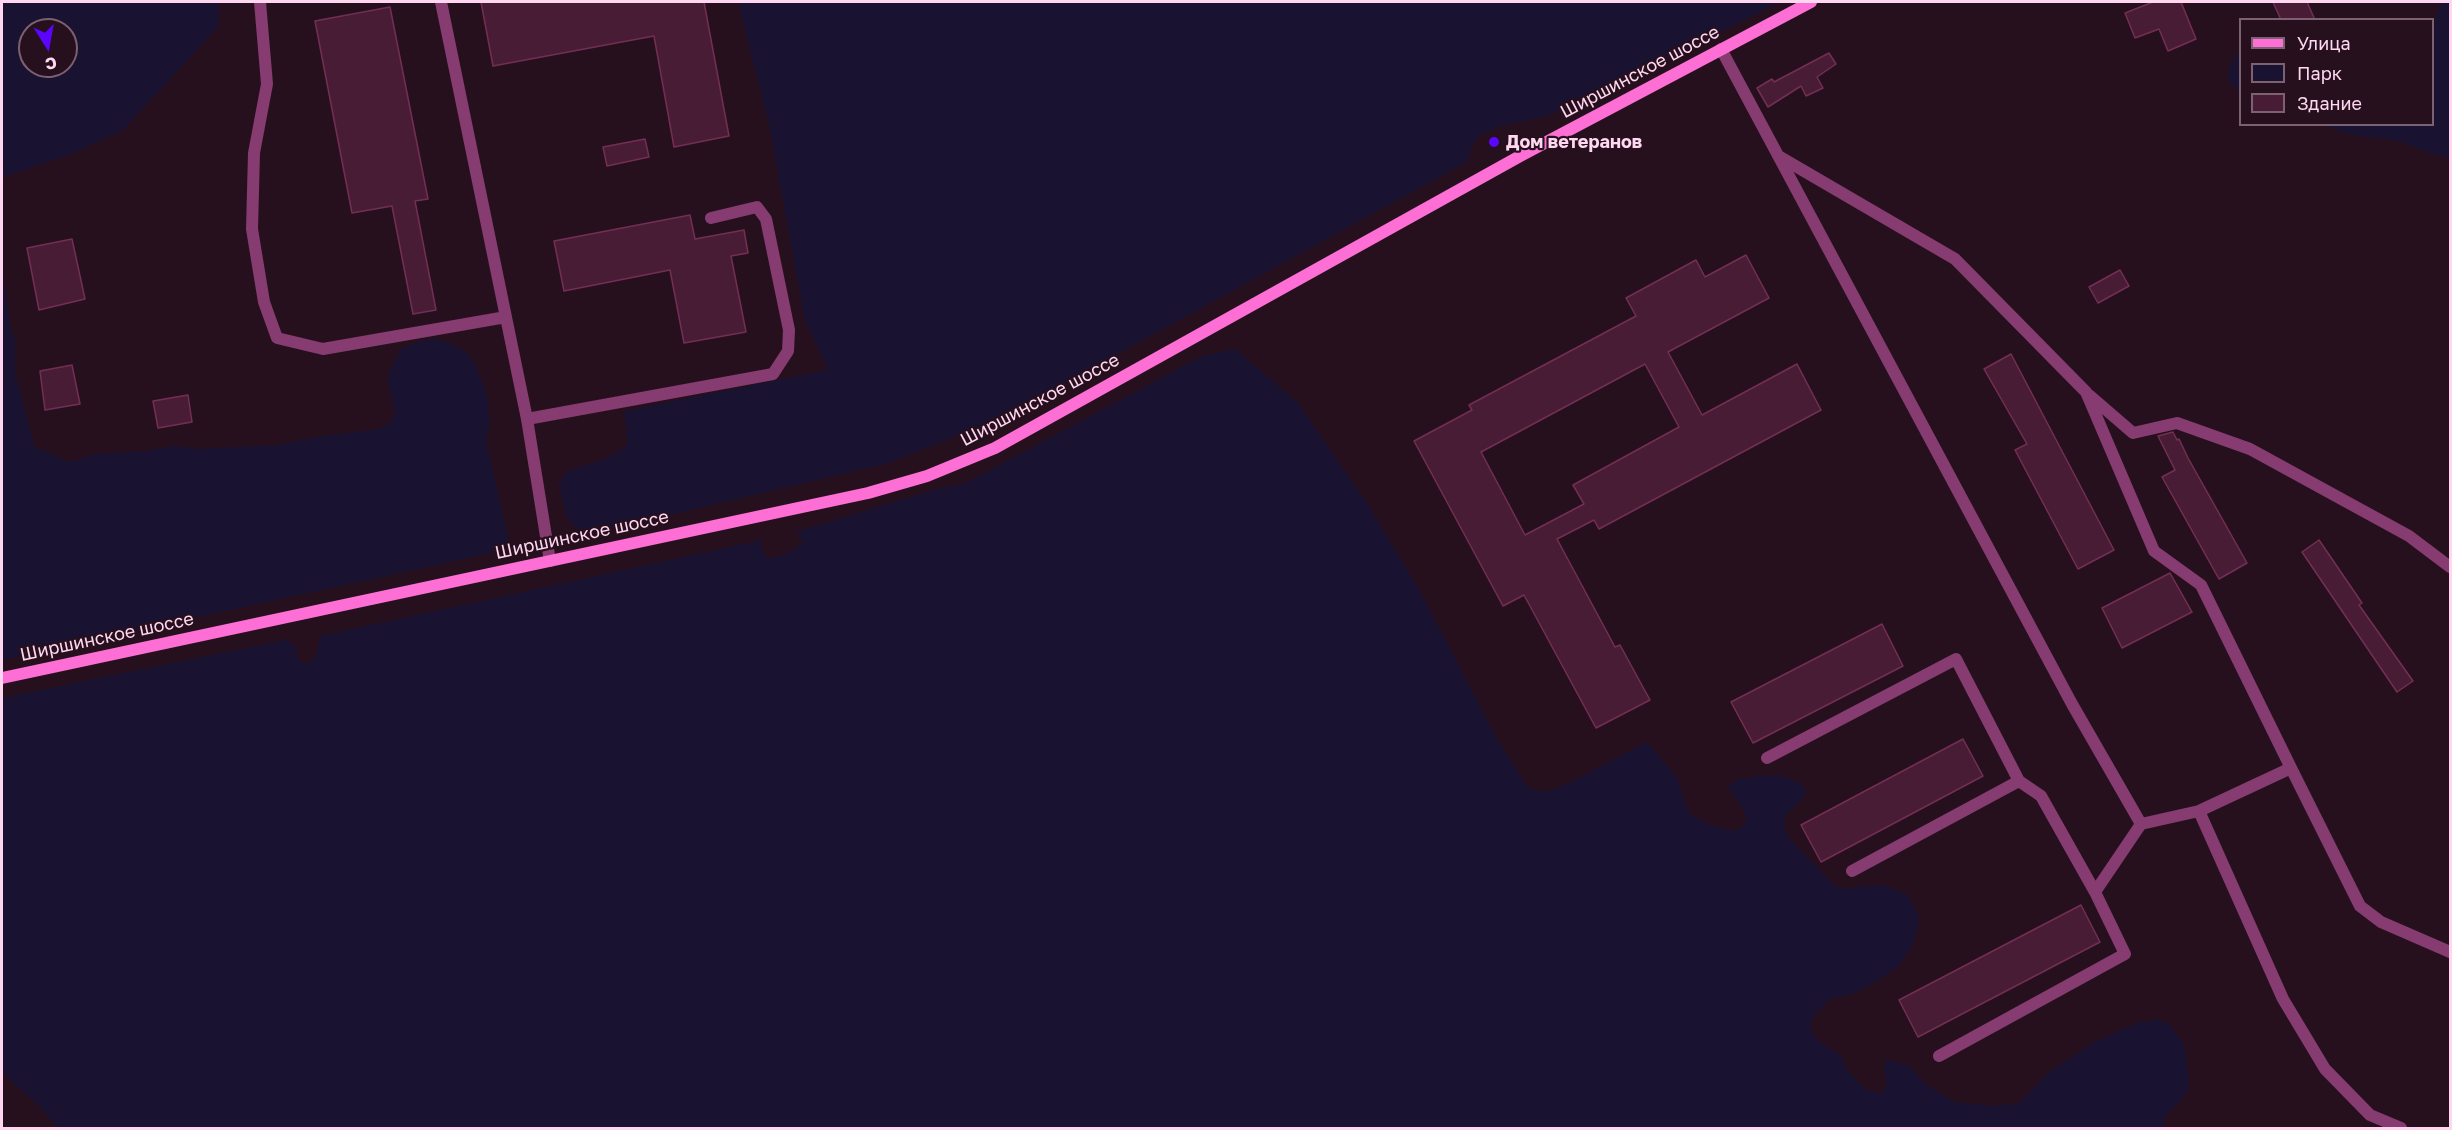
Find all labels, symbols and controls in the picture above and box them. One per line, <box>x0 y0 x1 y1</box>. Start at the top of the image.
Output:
north arrow <box>18 18 78 78</box>
legend <box>2239 18 2434 126</box>
street label: Ширшинское шоссе <box>1557 21 1723 123</box>
text: Улица <box>2297 32 2351 54</box>
text: С <box>44 53 59 75</box>
text: Парк <box>2297 62 2342 84</box>
text: Здание <box>2297 92 2362 114</box>
place label: Дом ветеранов <box>1506 131 1642 153</box>
marker: Дом ветеранов <box>1487 135 1501 149</box>
street label: Ширшинское шоссе <box>957 349 1123 451</box>
street label: Ширшинское шоссе <box>493 506 671 564</box>
street label: Ширшинское шоссе <box>18 608 196 666</box>

